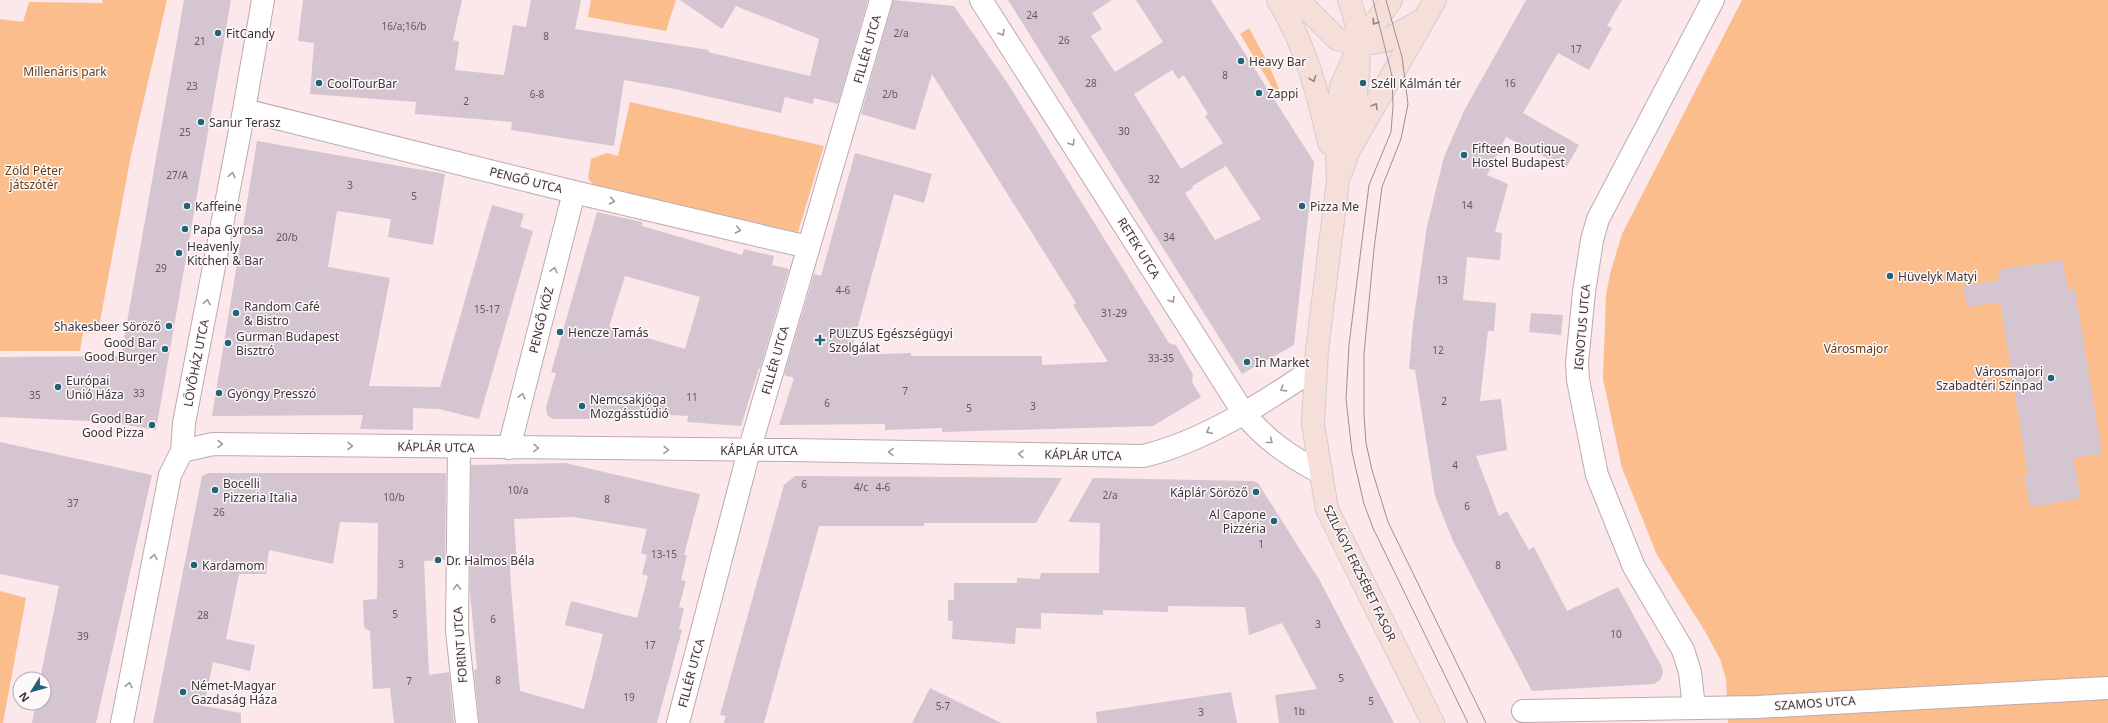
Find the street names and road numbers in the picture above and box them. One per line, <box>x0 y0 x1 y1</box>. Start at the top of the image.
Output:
street label: FILLÉR UTCA <box>849 12 885 85</box>
street label: PENGŐ UTCA <box>488 163 565 197</box>
street label: RETEK UTCA <box>1114 214 1165 282</box>
street label: IGNOTUS UTCA <box>1570 283 1594 371</box>
street label: PENGŐ KÖZ <box>525 285 557 355</box>
street label: LÖVŐHÁZ UTCA <box>179 317 213 408</box>
street label: FILLÉR UTCA <box>757 323 793 396</box>
street label: KÁPLÁR UTCA <box>397 438 475 456</box>
street label: KÁPLÁR UTCA <box>720 442 798 459</box>
street label: KÁPLÁR UTCA <box>1044 446 1122 464</box>
street label: SZILÁGYI ERZSÉBET FASOR <box>1320 502 1401 644</box>
street label: FORINT UTCA <box>449 606 471 684</box>
street label: FILLÉR UTCA <box>674 636 708 709</box>
street label: SZAMOS UTCA <box>1774 692 1857 714</box>

